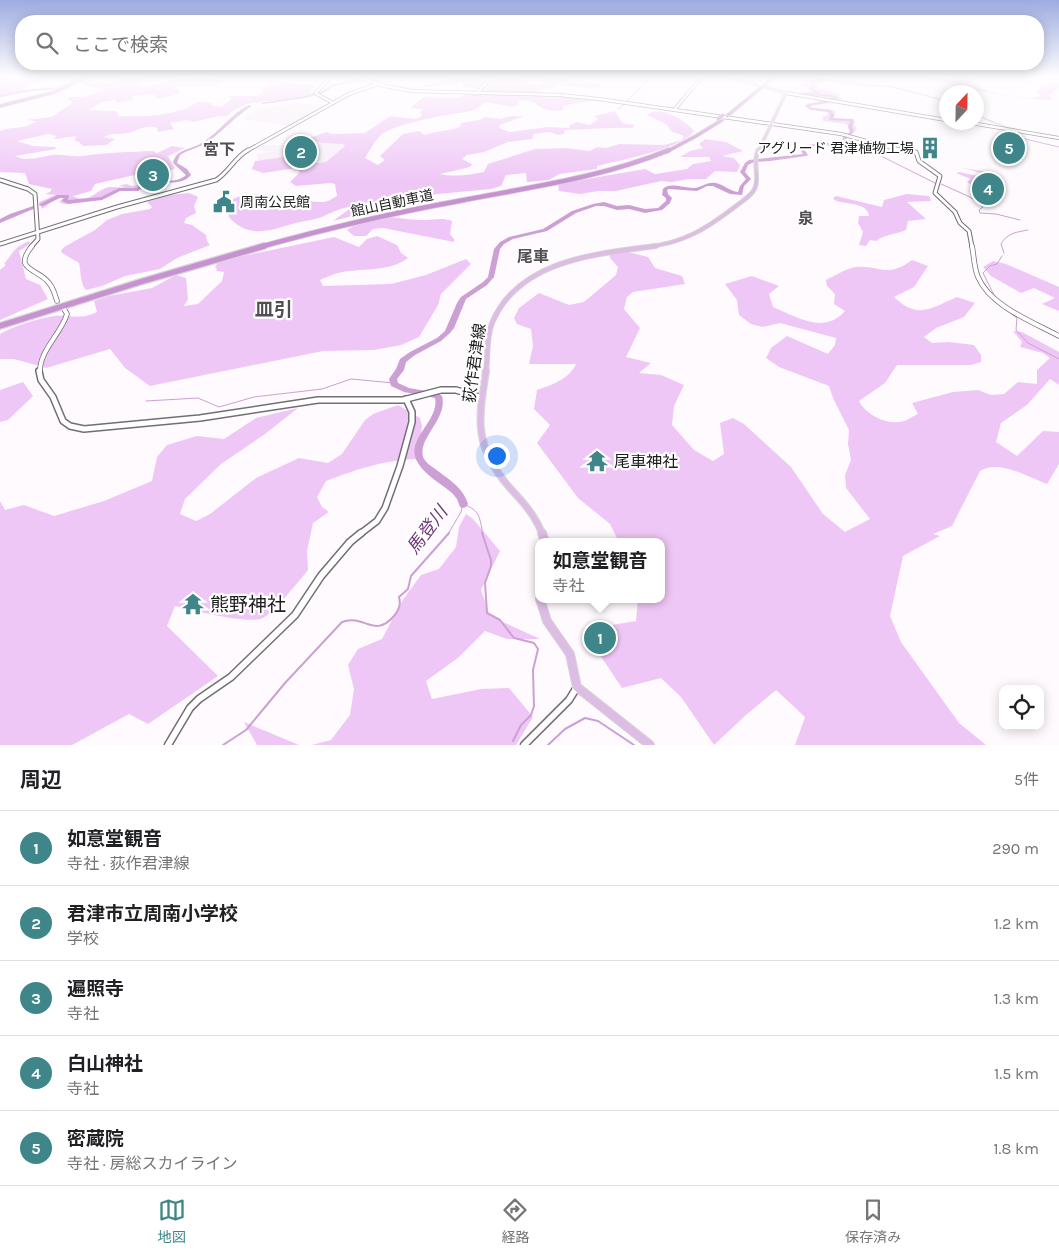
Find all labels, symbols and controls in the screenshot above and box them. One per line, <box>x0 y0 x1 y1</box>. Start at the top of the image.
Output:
search box <box>15 15 1044 70</box>
icon: search <box>33 29 61 57</box>
text: ここで検索 <box>73 34 168 56</box>
north arrow <box>939 85 984 130</box>
pin: 5 <box>993 129 1025 167</box>
pin: 2 <box>285 133 317 171</box>
building icon: アグリード 君津植物工場 <box>917 135 943 161</box>
district label: 宮下 <box>203 140 235 159</box>
place label: アグリード 君津植物工場 <box>757 140 914 157</box>
pin: 3 <box>137 156 169 194</box>
pin: 4 <box>972 170 1004 208</box>
street label: 館山自動車道 <box>349 186 435 221</box>
public building icon: 周南公民館 <box>211 189 237 215</box>
place label: 周南公民館 <box>240 194 310 211</box>
district label: 泉 <box>798 209 814 228</box>
district label: 尾車 <box>517 247 549 266</box>
district label: 皿引 <box>255 299 293 321</box>
street label: 荻作君津線 <box>460 322 489 404</box>
your location <box>484 443 510 469</box>
temple icon: 尾車神社 <box>584 448 610 474</box>
place label: 尾車神社 <box>614 452 678 471</box>
water label: 馬登川 <box>402 500 453 558</box>
popup <box>535 538 665 603</box>
text: 如意堂観音 <box>552 550 648 572</box>
text: 寺社 <box>552 576 585 595</box>
temple icon: 熊野神社 <box>180 591 206 617</box>
place label: 熊野神社 <box>210 594 286 616</box>
pin: 1 <box>584 619 616 657</box>
map controls <box>999 685 1044 730</box>
button: locate <box>999 685 1044 730</box>
text: 周辺 <box>20 768 62 792</box>
text: 5件 <box>1014 770 1039 789</box>
text: 如意堂観音 <box>67 828 162 850</box>
text: 1 <box>33 839 39 858</box>
text: 290 m <box>992 839 1039 858</box>
text: 寺社 · 荻作君津線 <box>67 854 189 873</box>
text: 君津市立周南小学校 <box>67 903 238 925</box>
text: 2 <box>31 914 41 933</box>
text: 1.2 km <box>994 914 1039 933</box>
text: 学校 <box>67 929 99 948</box>
text: 遍照寺 <box>67 978 124 1000</box>
text: 3 <box>31 989 41 1008</box>
text: 1.3 km <box>994 989 1039 1008</box>
text: 寺社 <box>67 1004 99 1023</box>
text: 白山神社 <box>67 1053 143 1075</box>
text: 4 <box>31 1064 41 1083</box>
text: 1.5 km <box>994 1064 1039 1083</box>
text: 寺社 <box>67 1079 99 1098</box>
text: 密蔵院 <box>67 1128 124 1150</box>
text: 5 <box>31 1139 41 1158</box>
text: 1.8 km <box>993 1139 1039 1158</box>
text: 寺社 · 房総スカイライン <box>67 1154 237 1173</box>
tab: 地図 <box>158 1196 186 1246</box>
tab: 経路 <box>501 1196 529 1246</box>
tab: 保存済み <box>845 1196 901 1246</box>

